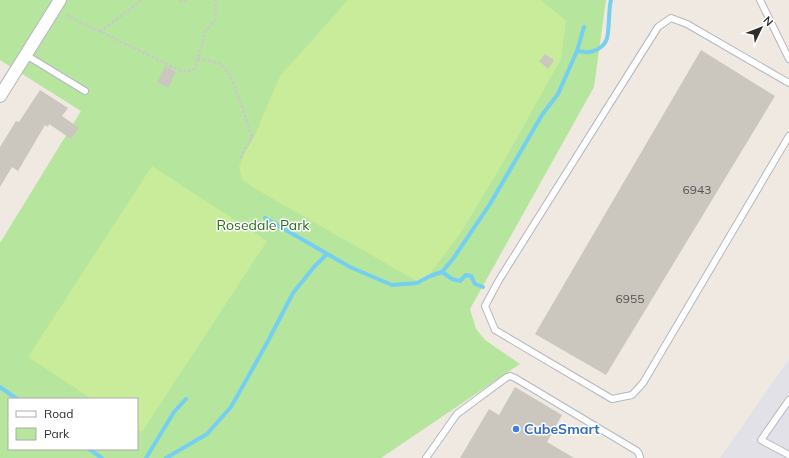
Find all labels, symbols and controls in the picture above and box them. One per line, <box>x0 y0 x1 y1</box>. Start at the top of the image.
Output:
north arrow <box>741 8 781 48</box>
text: N <box>760 13 776 29</box>
house number: 6943 <box>683 182 711 197</box>
park label: Rosedale Park <box>217 216 310 234</box>
house number: 6955 <box>616 291 644 306</box>
legend <box>8 398 138 450</box>
text: Road <box>44 406 73 421</box>
place label: CubeSmart <box>524 420 600 438</box>
marker: CubeSmart <box>511 424 521 434</box>
text: Park <box>44 426 70 441</box>

